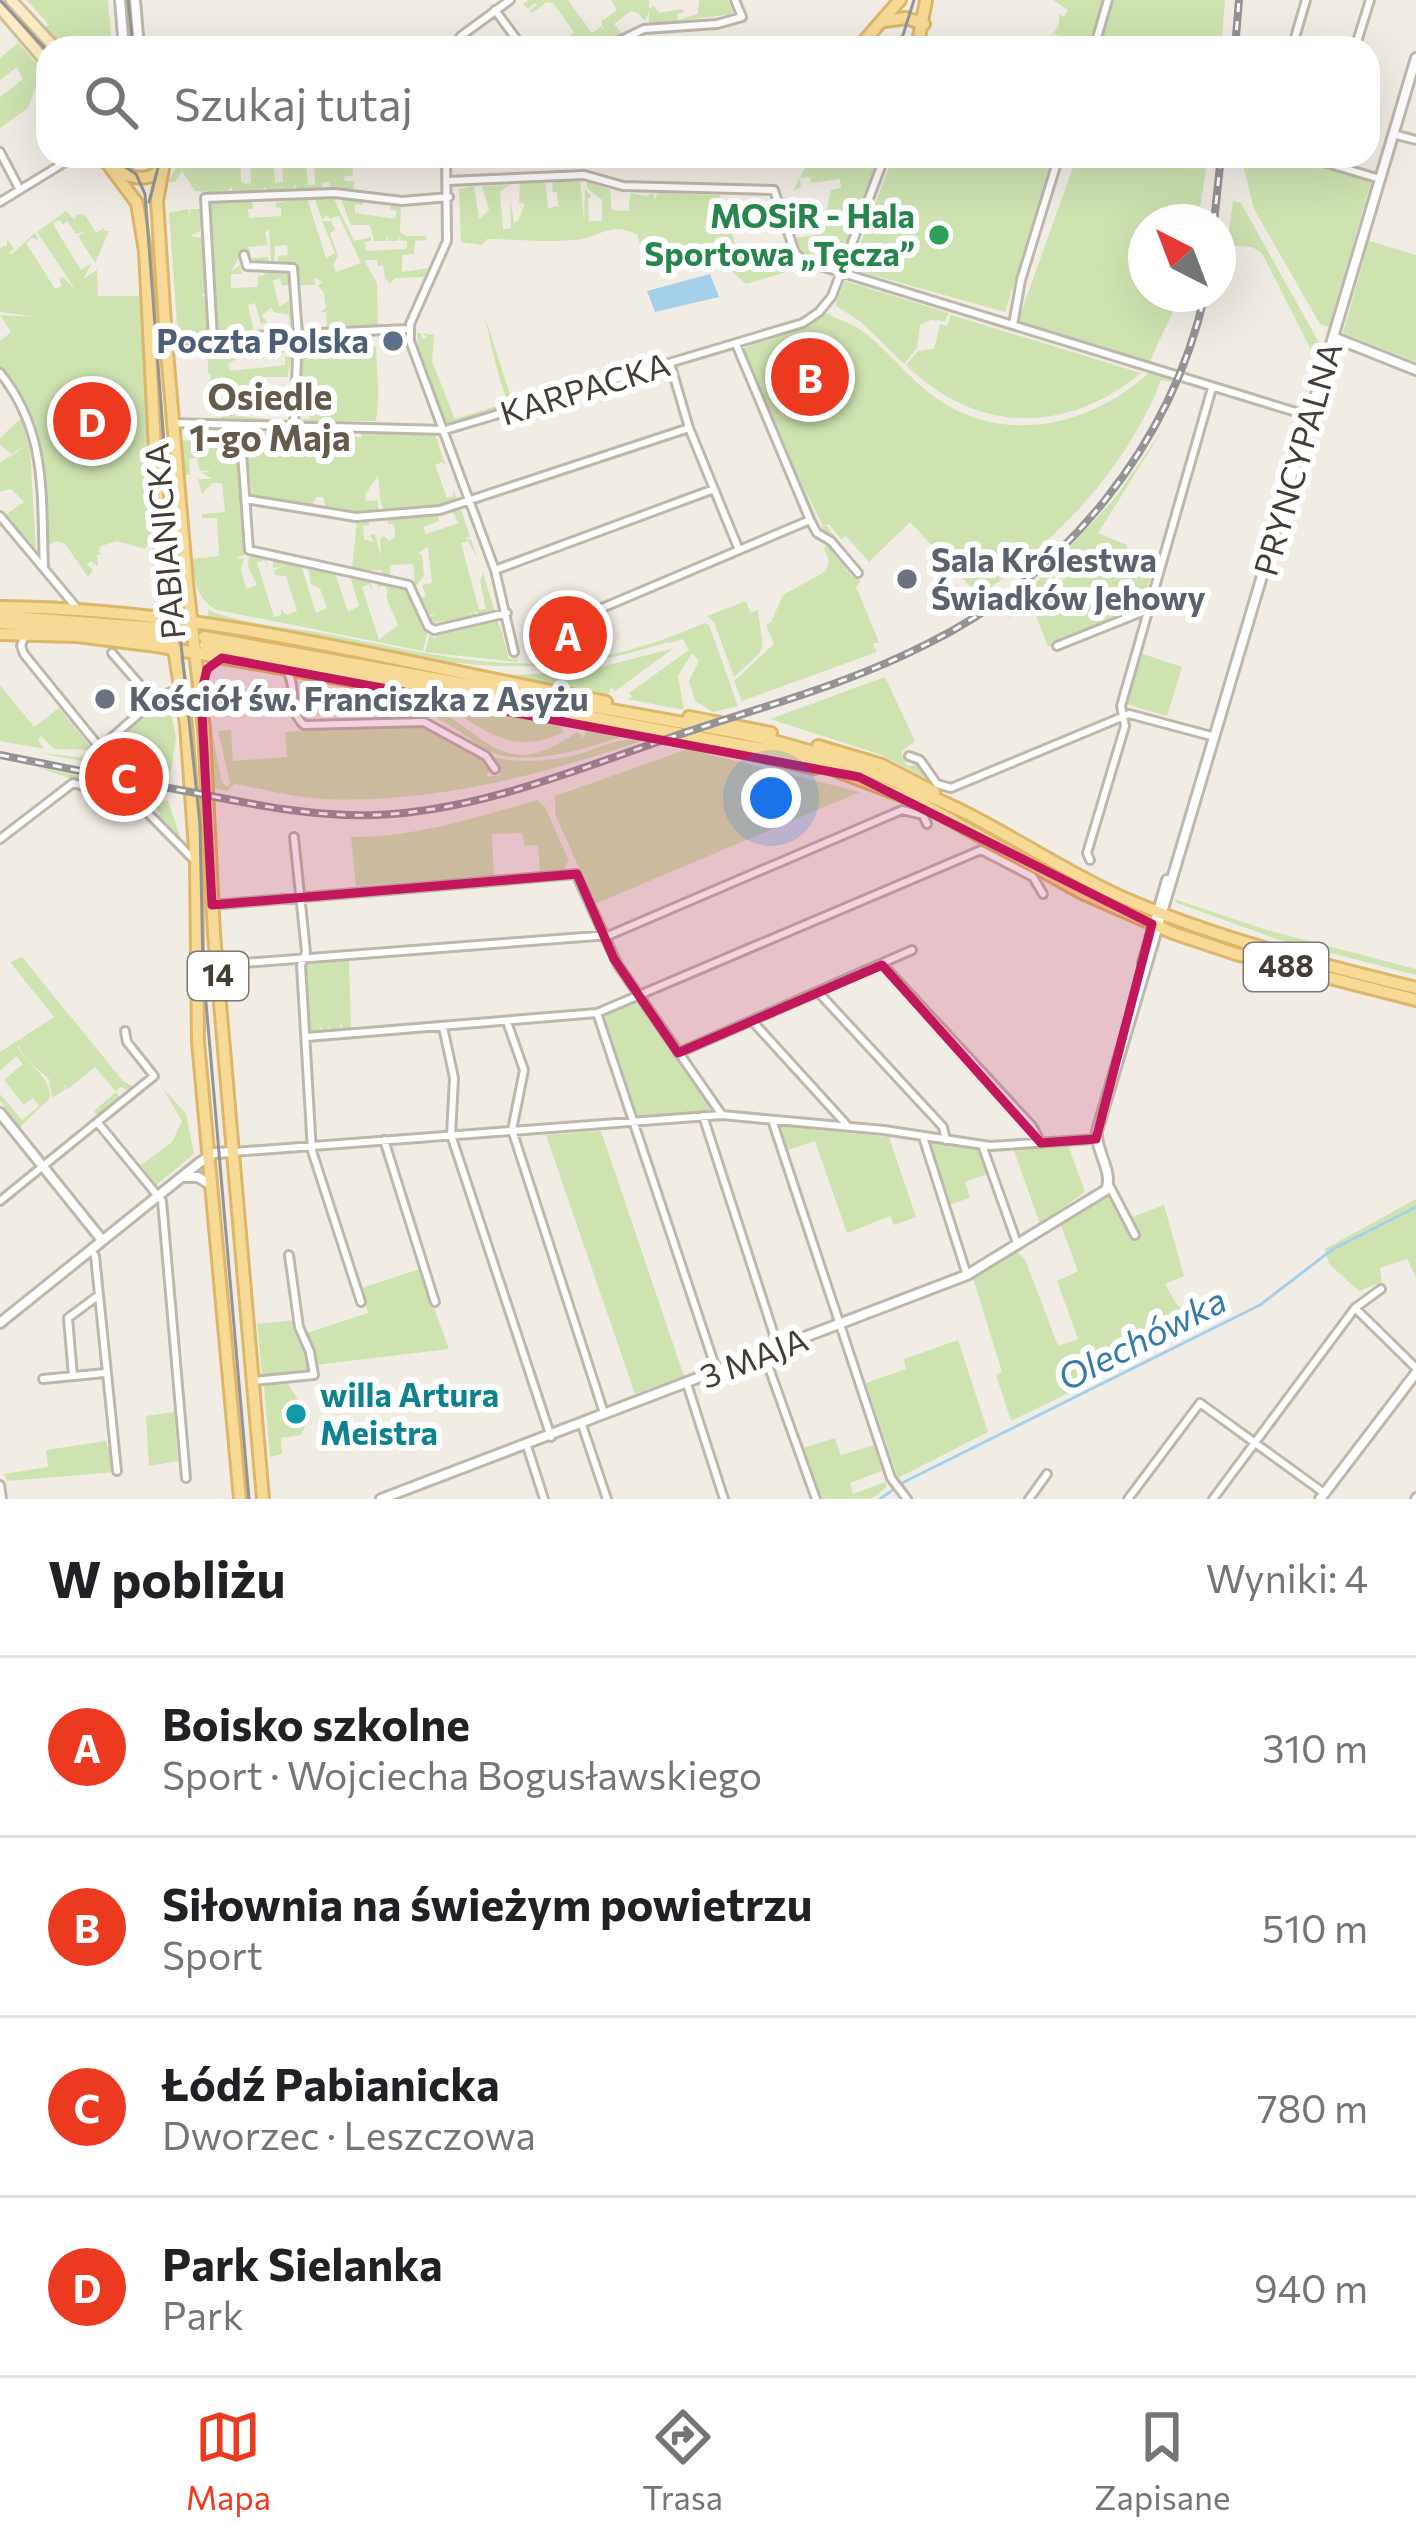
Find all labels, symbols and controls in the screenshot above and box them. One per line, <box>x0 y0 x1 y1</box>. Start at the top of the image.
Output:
search box <box>36 36 1380 168</box>
icon: search <box>78 69 144 135</box>
text: Szukaj tutaj <box>174 75 413 130</box>
place label: MOSiR - Hala Sportowa „Tęcza” <box>644 194 915 273</box>
north arrow <box>1128 204 1236 312</box>
marker: MOSiR - Hala Sportowa „Tęcza” <box>926 222 952 248</box>
place label: Poczta Polska <box>156 319 369 360</box>
marker: Poczta Polska <box>380 328 406 354</box>
pin: B <box>771 332 849 422</box>
street label: PRYNCYPALNA <box>1244 337 1349 580</box>
street label: KARPACKA <box>495 342 674 433</box>
district label: Osiedle 1-go Maja <box>189 373 351 458</box>
pin: D <box>53 376 131 466</box>
street label: PABIANICKA <box>135 441 192 641</box>
place label: Sala Królestwa Świadków Jehowy <box>931 538 1206 617</box>
marker: Sala Królestwa Świadków Jehowy <box>894 566 920 592</box>
pin: A <box>529 590 607 680</box>
place label: Kościół św. Franciszka z Asyżu <box>129 677 589 718</box>
marker: Kościół św. Franciszka z Asyżu <box>92 686 118 712</box>
pin: C <box>85 732 163 822</box>
your location <box>741 768 801 828</box>
road number: 488 <box>1244 943 1328 991</box>
road number: 14 <box>188 952 248 1000</box>
water label: Olechówka <box>1049 1276 1233 1398</box>
street label: 3 MAJA <box>694 1317 813 1396</box>
place label: willa Artura Meistra <box>320 1373 499 1452</box>
marker: willa Artura Meistra <box>283 1401 309 1427</box>
text: W pobliżu <box>48 1546 285 1609</box>
text: Wyniki: 4 <box>1206 1553 1368 1601</box>
text: Boisko szkolne <box>162 1695 470 1750</box>
text: A <box>73 1723 101 1771</box>
text: 310 m <box>1262 1723 1368 1771</box>
text: Sport · Wojciecha Bogusławskiego <box>162 1750 762 1798</box>
text: Siłownia na świeżym powietrzu <box>162 1875 812 1930</box>
text: B <box>74 1903 100 1951</box>
text: 510 m <box>1262 1903 1368 1951</box>
text: Sport <box>162 1930 263 1978</box>
text: Łódź Pabianicka <box>162 2055 500 2110</box>
text: C <box>74 2083 100 2131</box>
text: 780 m <box>1257 2083 1368 2131</box>
text: Dworzec · Leszczowa <box>162 2110 536 2158</box>
text: Park Sielanka <box>162 2235 443 2290</box>
text: D <box>73 2263 101 2311</box>
text: 940 m <box>1254 2263 1368 2311</box>
text: Park <box>162 2290 244 2338</box>
tab: Mapa <box>186 2404 271 2517</box>
tab: Trasa <box>642 2404 723 2517</box>
tab: Zapisane <box>1094 2404 1230 2517</box>

